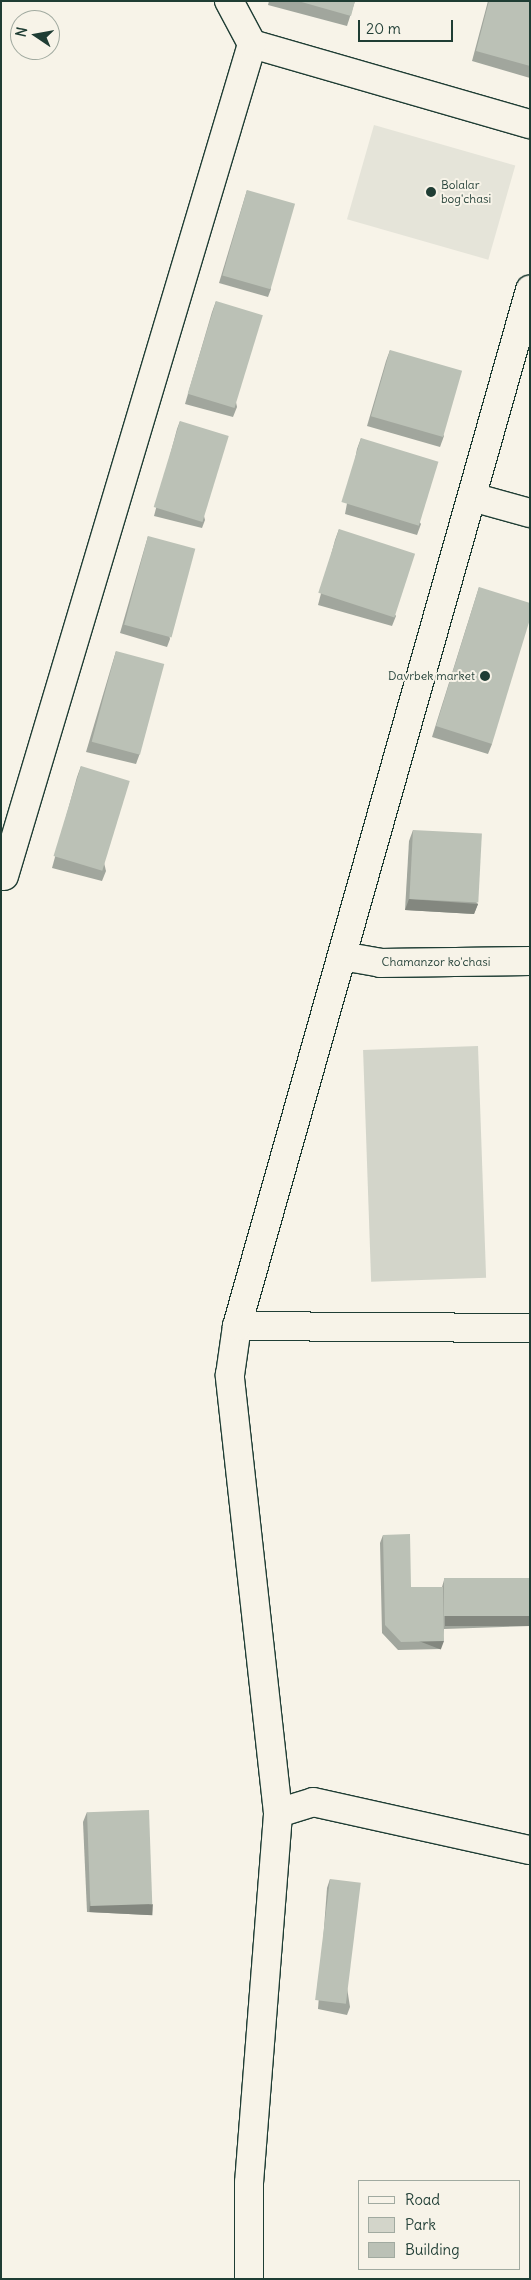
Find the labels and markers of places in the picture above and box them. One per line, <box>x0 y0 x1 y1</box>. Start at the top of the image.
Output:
place label: Bolalar bog'chasi <box>441 178 491 206</box>
marker: Bolalar bog'chasi <box>425 186 437 198</box>
place label: Davrbek market <box>388 669 475 683</box>
marker: Davrbek market <box>479 670 491 682</box>

